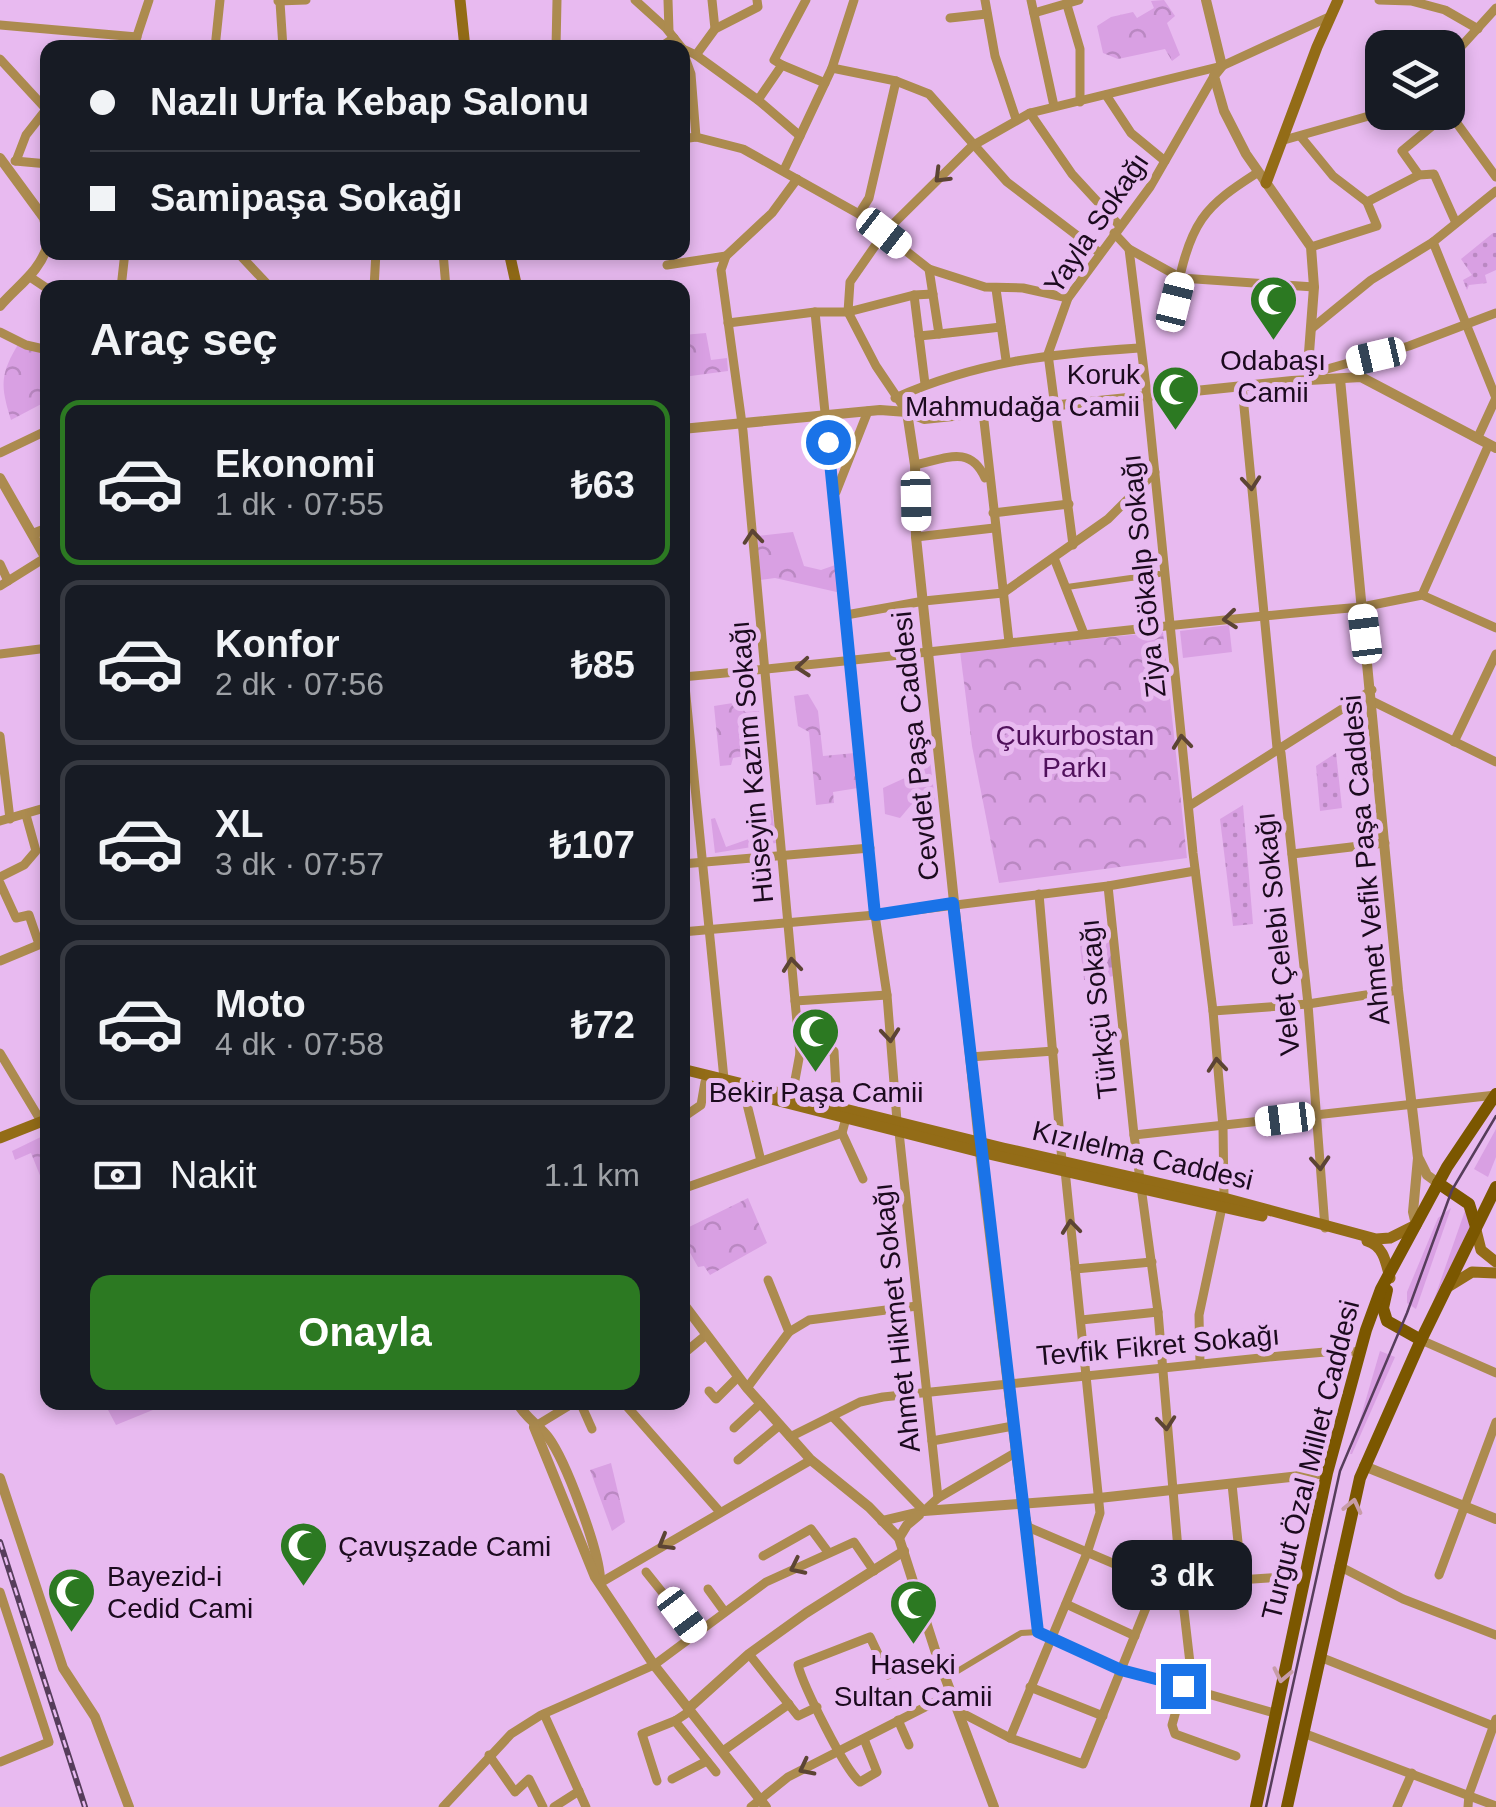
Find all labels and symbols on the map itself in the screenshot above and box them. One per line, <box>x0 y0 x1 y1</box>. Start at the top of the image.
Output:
street label: Yayla Sokağı <box>1038 147 1155 299</box>
one-way arrow <box>935 164 953 182</box>
car <box>851 203 917 263</box>
car <box>1153 269 1197 335</box>
mosque icon: Odabaşı Camii <box>1247 274 1299 342</box>
car <box>1343 335 1409 377</box>
place label: Odabaşı Camii <box>1220 345 1326 408</box>
place label: Koruk Mahmudağa Camii <box>905 359 1141 422</box>
mosque icon: Koruk Mahmudağa Camii <box>1149 364 1201 432</box>
route start <box>806 420 851 465</box>
street label: Ziya Gökalp Sokağı <box>1115 453 1172 699</box>
car <box>900 471 932 531</box>
one-way arrow <box>1239 475 1261 491</box>
one-way arrow <box>742 528 764 544</box>
car <box>1346 602 1384 666</box>
one-way arrow <box>1222 607 1238 629</box>
street label: Cevdet Paşa Caddesi <box>886 610 945 882</box>
street label: Hüseyin Kazım Sokağı <box>724 620 779 904</box>
one-way arrow <box>794 656 810 678</box>
street label: Ahmet Vefik Paşa Caddesi <box>1336 693 1395 1026</box>
park label: Çukurbostan Parkı <box>996 720 1154 783</box>
one-way arrow <box>1172 734 1193 750</box>
street label: Velet Çelebi Sokağı <box>1249 811 1306 1057</box>
street label: Türkçü Sokağı <box>1074 918 1123 1100</box>
one-way arrow <box>782 956 803 972</box>
mosque icon: Bekir Paşa Camii <box>790 1006 842 1074</box>
one-way arrow <box>879 1028 901 1044</box>
one-way arrow <box>1207 1057 1229 1073</box>
place label: Bekir Paşa Camii <box>709 1077 923 1108</box>
car <box>1253 1100 1317 1138</box>
street label: Kızılelma Caddesi <box>1029 1115 1256 1196</box>
one-way arrow <box>1309 1156 1330 1172</box>
street label: Ahmet Hikmet Sokağı <box>867 1182 926 1454</box>
one-way arrow <box>1061 1219 1082 1235</box>
street label: Turgut Özal Millet Caddesi <box>1256 1297 1365 1623</box>
street label: Tevfik Fikret Sokağı <box>1035 1319 1281 1372</box>
one-way arrow <box>1155 1416 1177 1432</box>
one-way arrow <box>1341 1498 1362 1515</box>
mosque icon: Çavuşzade Cami <box>277 1520 329 1588</box>
place label: Çavuşzade Cami <box>338 1531 551 1562</box>
one-way arrow <box>658 1531 676 1551</box>
callout: 3 dk <box>1113 1541 1253 1611</box>
one-way arrow <box>789 1555 807 1575</box>
place label: Bayezid-i Cedid Cami <box>107 1561 253 1624</box>
mosque icon: Bayezid-i Cedid Cami <box>46 1566 98 1634</box>
mosque icon: Haseki Sultan Camii <box>887 1578 939 1646</box>
car <box>652 1582 712 1648</box>
place label: Haseki Sultan Camii <box>834 1649 992 1712</box>
route end <box>1161 1664 1206 1709</box>
one-way arrow <box>1273 1666 1294 1683</box>
one-way arrow <box>798 1756 816 1775</box>

